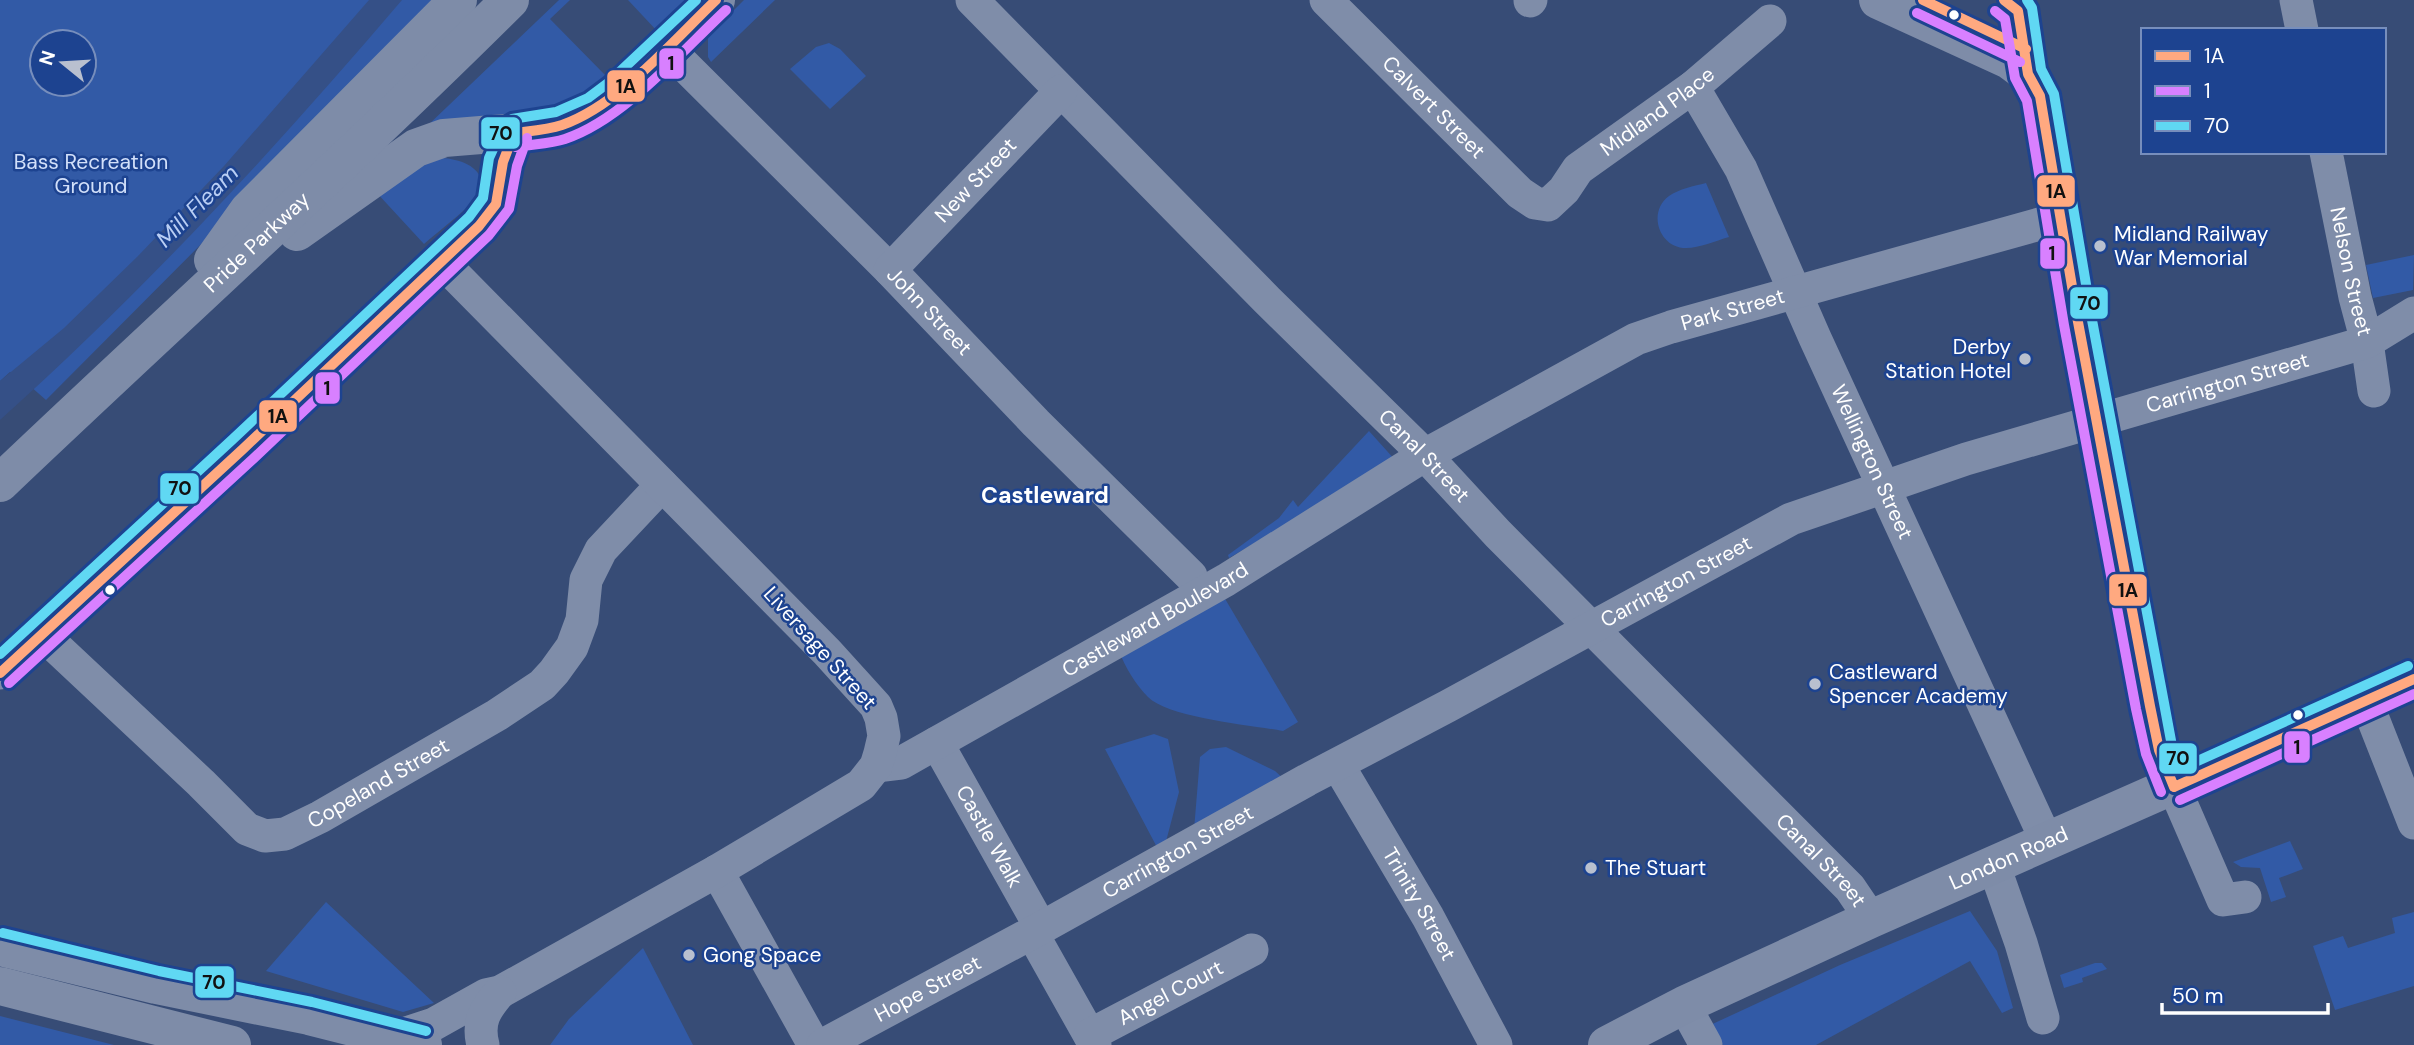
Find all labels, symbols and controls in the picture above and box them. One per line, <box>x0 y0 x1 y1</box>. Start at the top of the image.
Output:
unlabelled marker <box>1947 8 1961 22</box>
north arrow <box>28 28 98 98</box>
legend <box>2141 28 2386 154</box>
text: 1A <box>2204 42 2225 70</box>
text: N <box>33 47 61 68</box>
line badge: 1 <box>658 47 685 80</box>
street label: Calvert Street <box>1376 50 1491 165</box>
text: 1 <box>668 51 674 76</box>
street label: Midland Place <box>1595 61 1721 163</box>
line badge: 1A <box>606 69 646 103</box>
text: 1A <box>616 74 637 99</box>
text: 1 <box>2204 77 2211 105</box>
text: 70 <box>2204 112 2229 140</box>
line badge: 70 <box>480 116 521 150</box>
text: 70 <box>489 121 513 146</box>
street label: New Street <box>929 132 1023 229</box>
park label: Bass Recreation Ground <box>14 148 168 200</box>
water label: Mill Fleam <box>149 158 245 254</box>
line badge: 1A <box>2036 174 2076 208</box>
text: 1A <box>2046 179 2067 204</box>
street label: Pride Parkway <box>198 185 316 299</box>
street label: Nelson Street <box>2323 204 2379 339</box>
place label: Midland Railway War Memorial <box>2114 220 2269 272</box>
line badge: 1 <box>2039 237 2066 270</box>
marker: Midland Railway War Memorial <box>2092 238 2108 254</box>
text: 1 <box>2049 241 2055 266</box>
street label: John Street <box>880 261 978 361</box>
street label: Park Street <box>1678 282 1788 338</box>
line badge: 70 <box>2069 286 2109 320</box>
text: 70 <box>2077 291 2101 316</box>
place label: Derby Station Hotel <box>1885 333 2011 385</box>
street label: Carrington Street <box>2143 346 2312 420</box>
marker: Derby Station Hotel <box>2017 351 2033 367</box>
line badge: 1 <box>314 371 341 405</box>
text: 1 <box>324 376 330 401</box>
street label: Wellington Street <box>1824 380 1920 544</box>
line badge: 1A <box>258 399 298 433</box>
street label: Canal Street <box>1372 403 1476 508</box>
text: 1A <box>268 404 289 429</box>
line badge: 70 <box>159 472 200 505</box>
text: 70 <box>168 476 192 501</box>
district label: Castleward <box>981 480 1109 510</box>
street label: Carrington Street <box>1596 529 1757 634</box>
street label: Castleward Boulevard <box>1057 555 1254 684</box>
line badge: 1A <box>2108 573 2148 607</box>
text: 1A <box>2118 578 2139 603</box>
street label: Liversage Street <box>757 580 883 716</box>
unlabelled marker <box>103 583 117 597</box>
place label: Castleward Spencer Academy <box>1829 658 2008 710</box>
marker: Castleward Spencer Academy <box>1807 676 1823 692</box>
unlabelled marker <box>2291 708 2305 722</box>
line badge: 1 <box>2283 730 2311 764</box>
street label: Copeland Street <box>303 732 454 835</box>
text: 1 <box>2294 735 2300 760</box>
line badge: 70 <box>2158 742 2198 775</box>
text: 70 <box>2166 746 2190 771</box>
street label: Castle Walk <box>950 780 1030 893</box>
street label: Carrington Street <box>1097 799 1258 905</box>
street label: Canal Street <box>1770 807 1873 912</box>
street label: London Road <box>1945 820 2072 897</box>
street label: Trinity Street <box>1376 842 1462 965</box>
place label: The Stuart <box>1605 854 1706 882</box>
marker: The Stuart <box>1583 860 1599 876</box>
place label: Gong Space <box>703 941 821 969</box>
marker: Gong Space <box>681 947 697 963</box>
street label: Hope Street <box>870 949 986 1029</box>
street label: Angel Court <box>1113 954 1228 1032</box>
line badge: 70 <box>194 965 235 999</box>
text: 70 <box>202 970 226 995</box>
scale bar <box>2162 972 2328 1016</box>
text: 50 m <box>2172 982 2223 1010</box>

